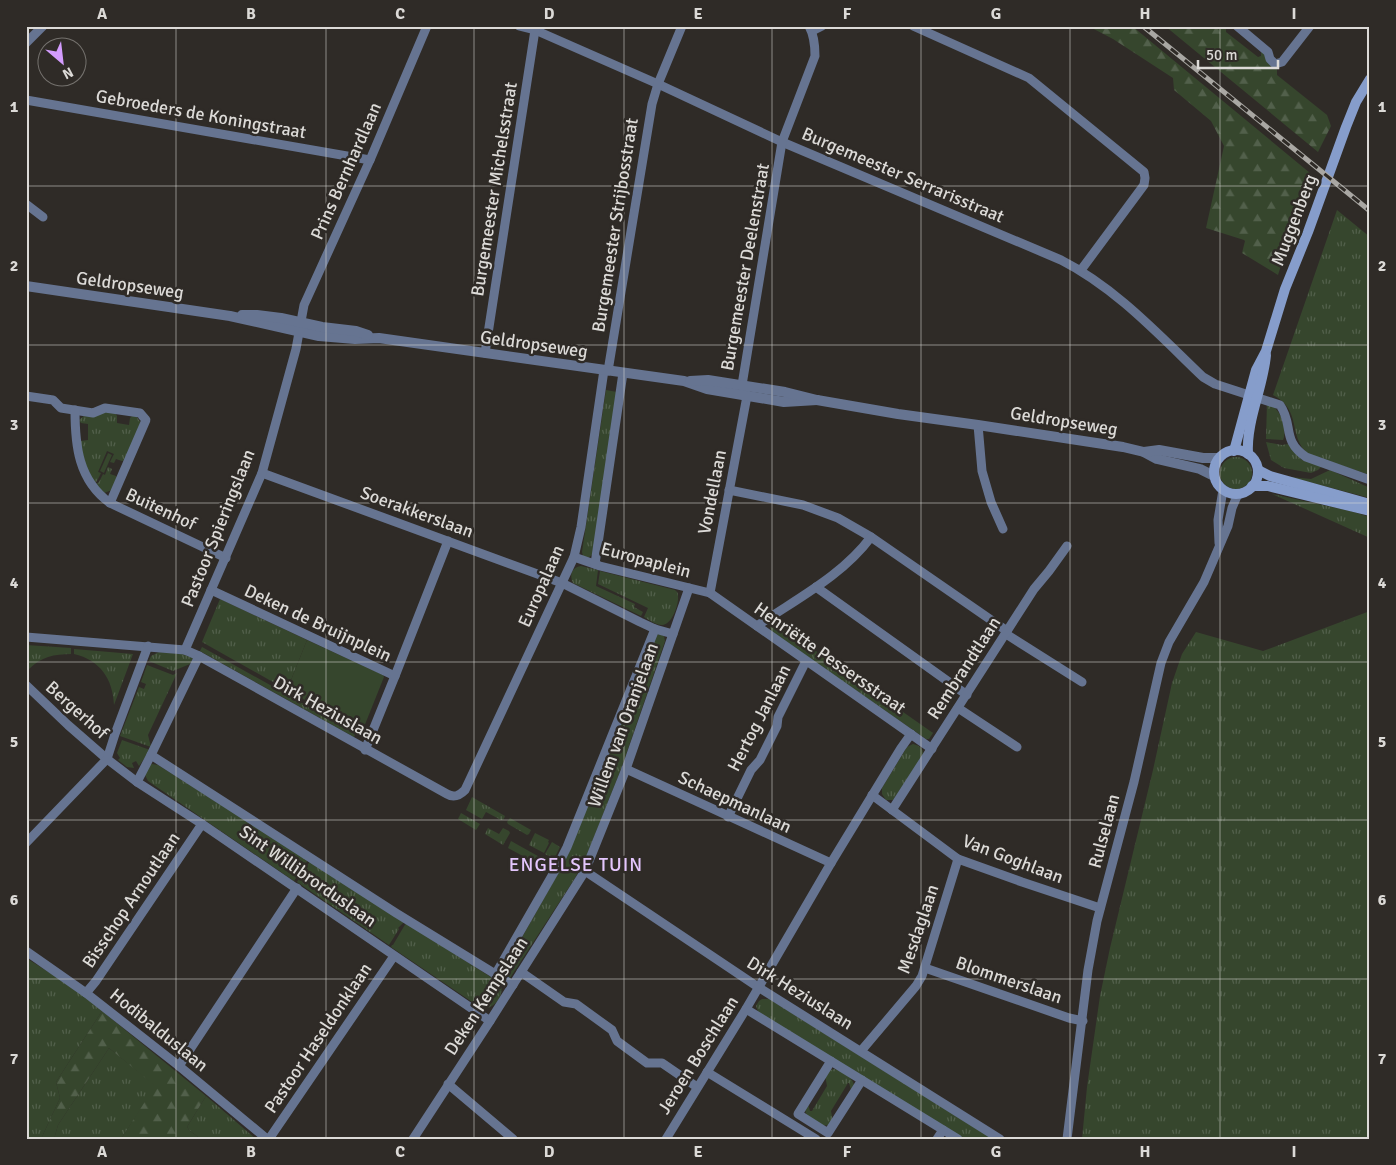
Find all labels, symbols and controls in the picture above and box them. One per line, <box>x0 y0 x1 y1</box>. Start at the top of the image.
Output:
text: A <box>97 4 108 24</box>
text: B <box>246 4 256 24</box>
text: C <box>395 4 405 24</box>
text: D <box>544 4 555 24</box>
text: E <box>693 4 703 24</box>
text: F <box>843 4 852 24</box>
text: G <box>991 4 1001 24</box>
text: H <box>1140 4 1150 24</box>
text: I <box>1291 4 1297 24</box>
north arrow <box>38 38 88 88</box>
scale bar <box>1198 38 1278 70</box>
text: 50 m <box>1206 46 1237 64</box>
text: N <box>60 63 76 83</box>
street label: Burgemeester Michelsstraat <box>466 80 522 298</box>
street label: Gebroeders de Koningstraat <box>94 85 308 143</box>
text: 1 <box>10 97 19 117</box>
text: 1 <box>1378 97 1387 117</box>
street label: Prins Bernhardlaan <box>306 99 386 243</box>
street label: Burgemeester Strijbosstraat <box>587 116 643 334</box>
street label: Burgemeester Serrarisstraat <box>799 122 1007 228</box>
street label: Burgemeester Deelenstraat <box>716 162 774 372</box>
street label: Muggenberg <box>1266 171 1322 269</box>
text: 2 <box>10 256 18 276</box>
text: 2 <box>1378 256 1386 276</box>
street label: Geldropseweg <box>75 267 185 303</box>
street label: Geldropseweg <box>479 326 589 362</box>
street label: Geldropseweg <box>1009 402 1119 440</box>
text: 3 <box>10 415 18 435</box>
text: 3 <box>1378 415 1386 435</box>
street label: Pastoor Spieringslaan <box>176 446 260 610</box>
street label: Vondellaan <box>693 448 731 536</box>
street label: Soerakkerslaan <box>358 481 476 543</box>
street label: Buitenhof <box>122 483 201 535</box>
street label: Europaplein <box>598 537 694 583</box>
street label: Europalaan <box>513 542 569 630</box>
text: 4 <box>10 573 19 593</box>
text: 4 <box>1378 573 1387 593</box>
street label: Deken de Bruijnplein <box>241 579 395 667</box>
street label: Henriëtte Pessersstraat <box>750 597 910 719</box>
street label: Rembrandtlaan <box>923 612 1005 724</box>
street label: Willem van Oranjelaan <box>583 640 663 810</box>
street label: Hertog Janlaan <box>723 661 795 775</box>
street label: Dirk Heziuslaan <box>270 671 386 749</box>
street label: Bergerhof <box>41 676 114 744</box>
text: 5 <box>10 732 18 752</box>
text: 5 <box>1378 732 1386 752</box>
street label: Schaepmanlaan <box>675 766 795 838</box>
street label: Rulselaan <box>1084 792 1124 870</box>
street label: Sint Willibrorduslaan <box>235 820 381 932</box>
street label: Bisschop Arnoutlaan <box>77 828 185 972</box>
street label: Van Goghlaan <box>959 830 1067 888</box>
district label: ENGELSE TUIN <box>509 853 643 877</box>
street label: Mesdaglaan <box>892 881 944 977</box>
text: 6 <box>10 890 19 910</box>
text: 6 <box>1378 890 1387 910</box>
street label: Deken Kempslaan <box>440 933 532 1059</box>
street label: Dirk Heziuslaan <box>743 952 857 1034</box>
street label: Blommerslaan <box>953 952 1065 1008</box>
street label: Pastoor Haseldonklaan <box>260 959 376 1117</box>
street label: Hodibalduslaan <box>105 984 213 1076</box>
street label: Jeroen Boschlaan <box>653 992 743 1118</box>
text: 7 <box>10 1049 19 1069</box>
text: 7 <box>1378 1049 1387 1069</box>
text: A <box>97 1142 108 1162</box>
text: B <box>246 1142 256 1162</box>
text: C <box>395 1142 405 1162</box>
text: D <box>544 1142 555 1162</box>
text: E <box>693 1142 703 1162</box>
text: F <box>843 1142 852 1162</box>
text: G <box>991 1142 1001 1162</box>
text: H <box>1140 1142 1150 1162</box>
text: I <box>1291 1142 1297 1162</box>

